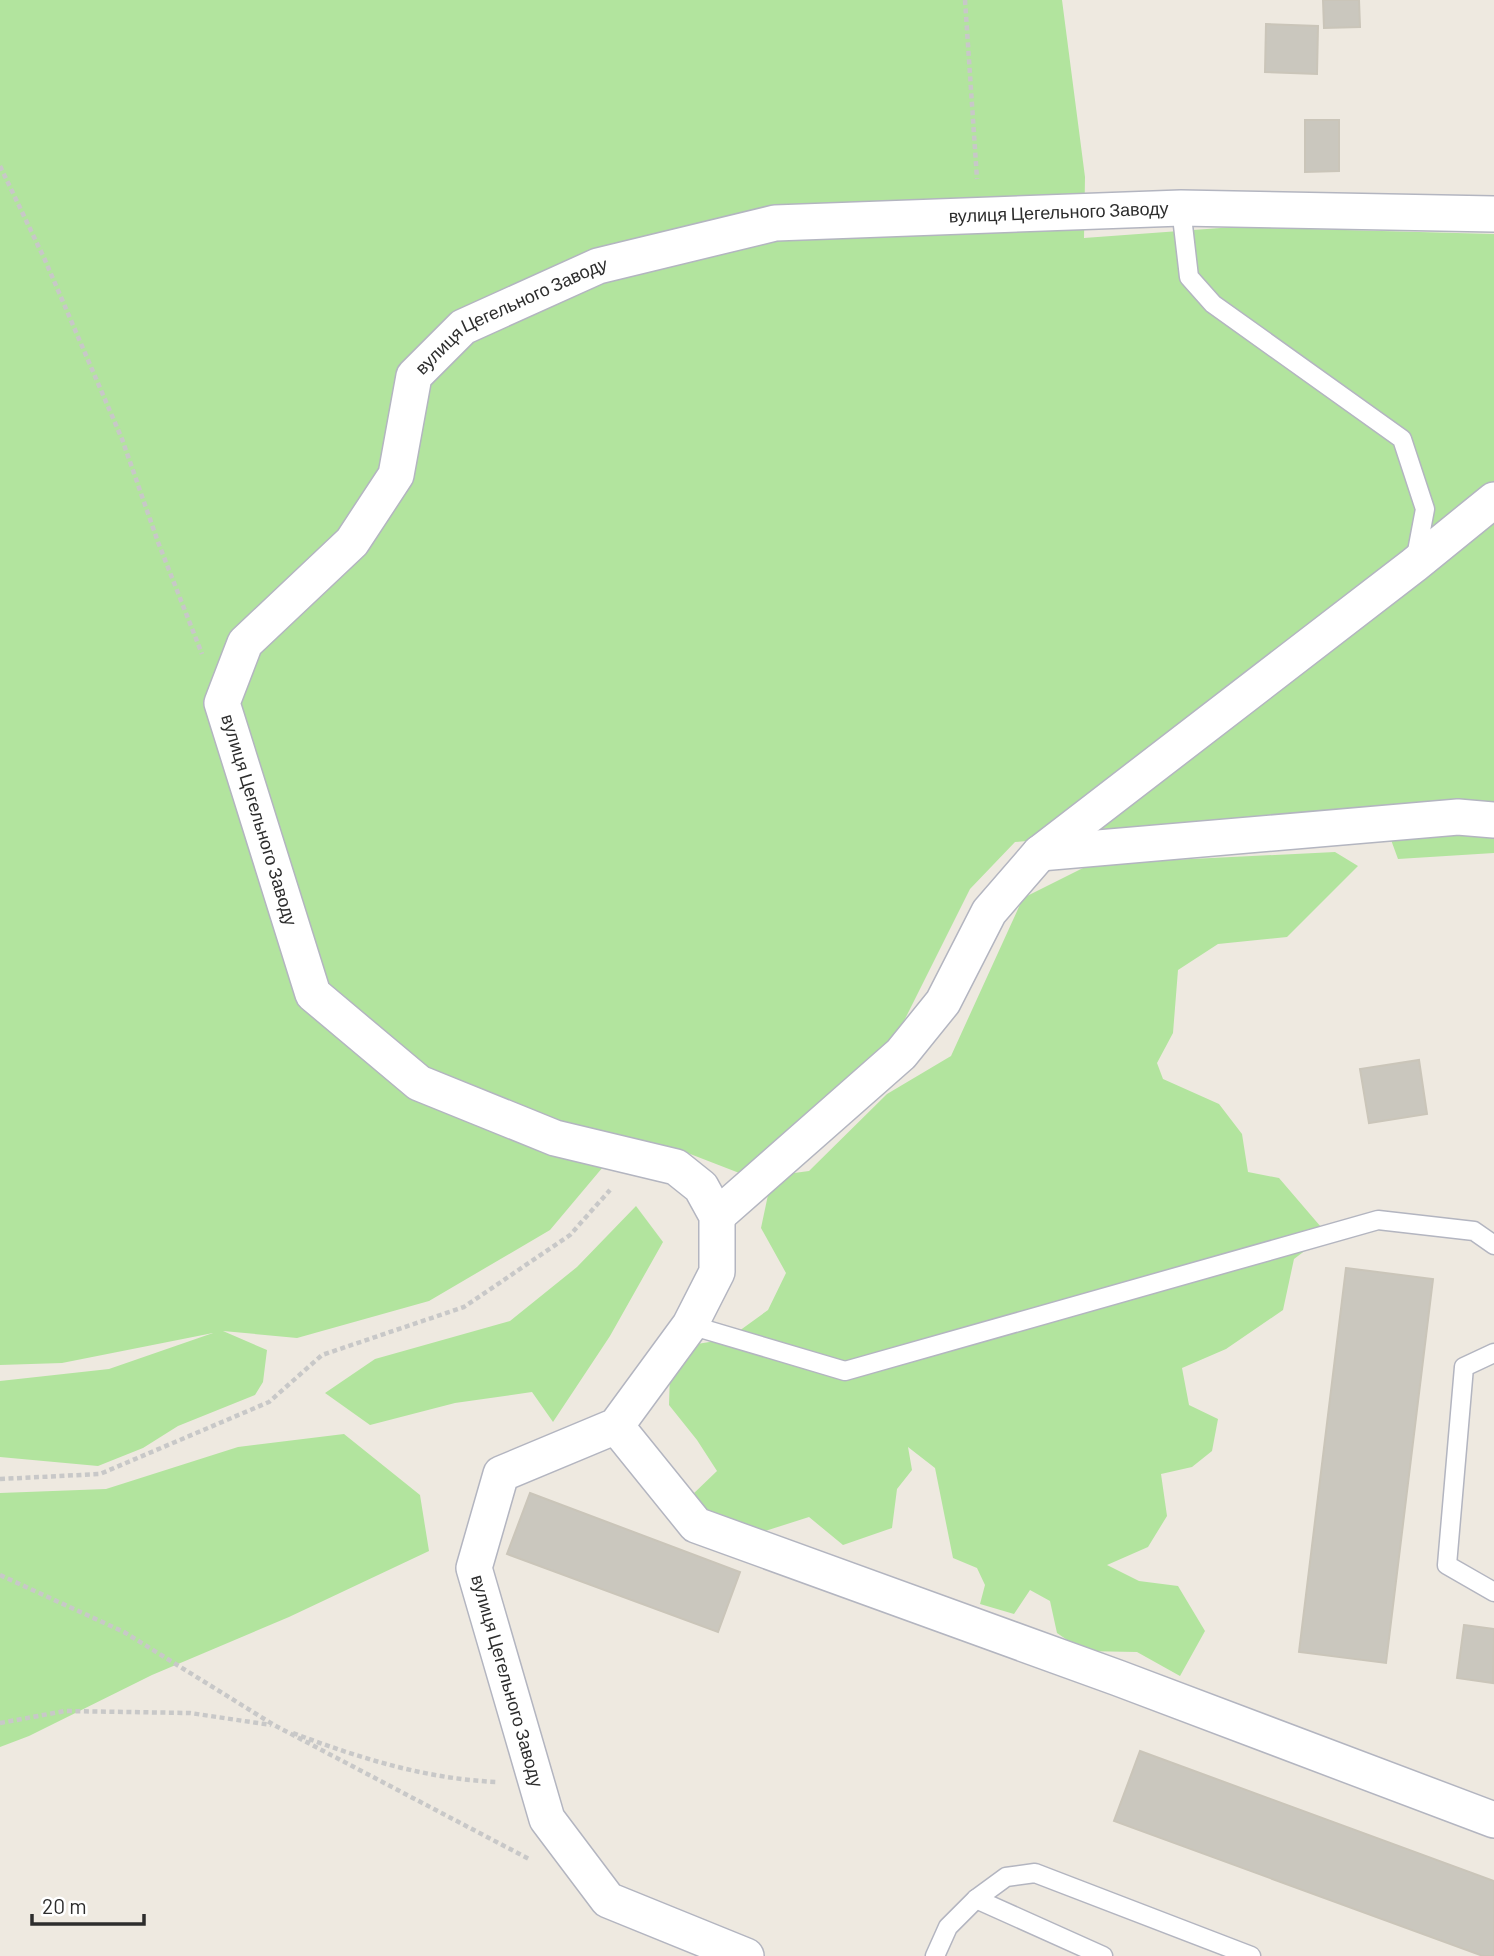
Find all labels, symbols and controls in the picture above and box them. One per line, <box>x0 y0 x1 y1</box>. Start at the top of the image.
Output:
street label: вулиця Цегельного Заводу <box>948 196 1169 227</box>
street label: вулиця Цегельного Заводу <box>410 252 609 379</box>
street label: вулиця Цегельного Заводу <box>217 711 303 928</box>
street label: вулиця Цегельного Заводу <box>467 1572 549 1789</box>
scale bar <box>32 1882 144 1926</box>
text: 20 m <box>42 1893 87 1918</box>

